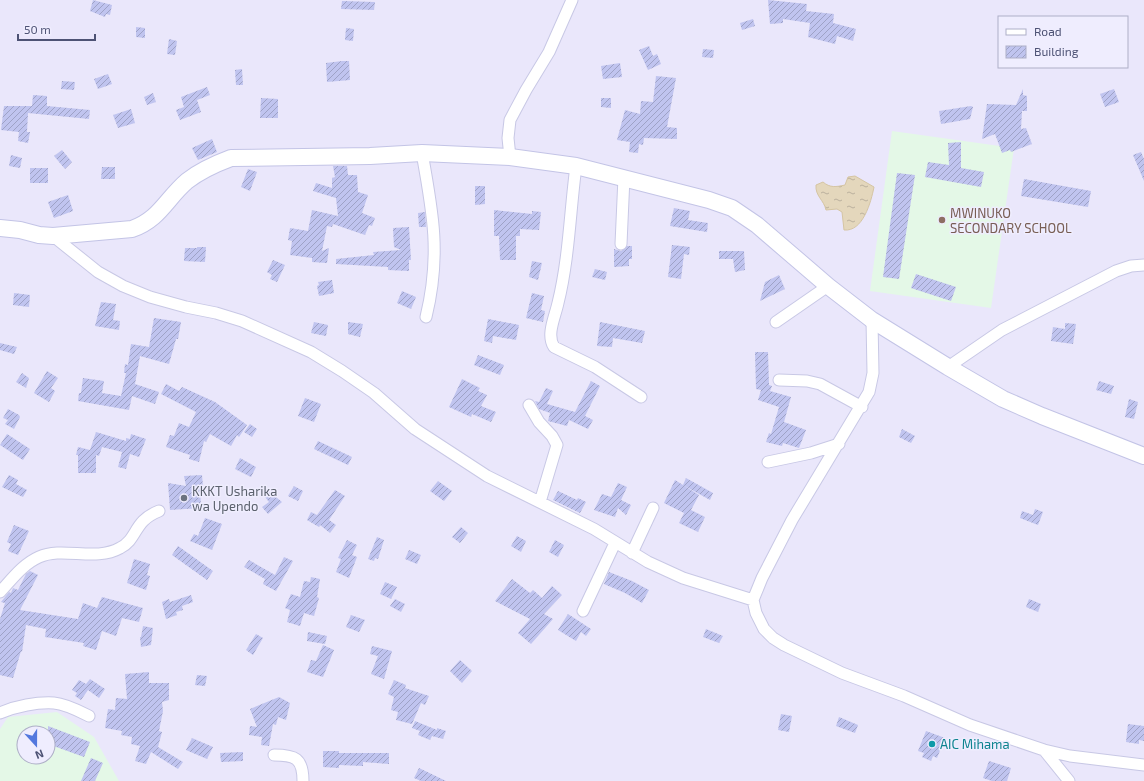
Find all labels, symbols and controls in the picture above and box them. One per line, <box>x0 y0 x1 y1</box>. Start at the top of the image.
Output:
scale bar <box>18 16 95 42</box>
legend <box>998 16 1128 68</box>
text: 50 m <box>24 22 51 36</box>
text: Road <box>1034 24 1062 38</box>
text: Building <box>1034 44 1079 58</box>
place label: MWINUKO SECONDARY SCHOOL <box>950 205 1072 236</box>
marker: MWINUKO SECONDARY SCHOOL <box>937 215 947 225</box>
place label: KKKT Usharika wa Upendo <box>192 483 277 514</box>
marker: KKKT Usharika wa Upendo <box>179 493 189 503</box>
north arrow <box>16 725 56 765</box>
place label: AIC Mihama <box>940 736 1010 752</box>
marker: AIC Mihama <box>927 739 937 749</box>
text: N <box>34 747 46 762</box>

